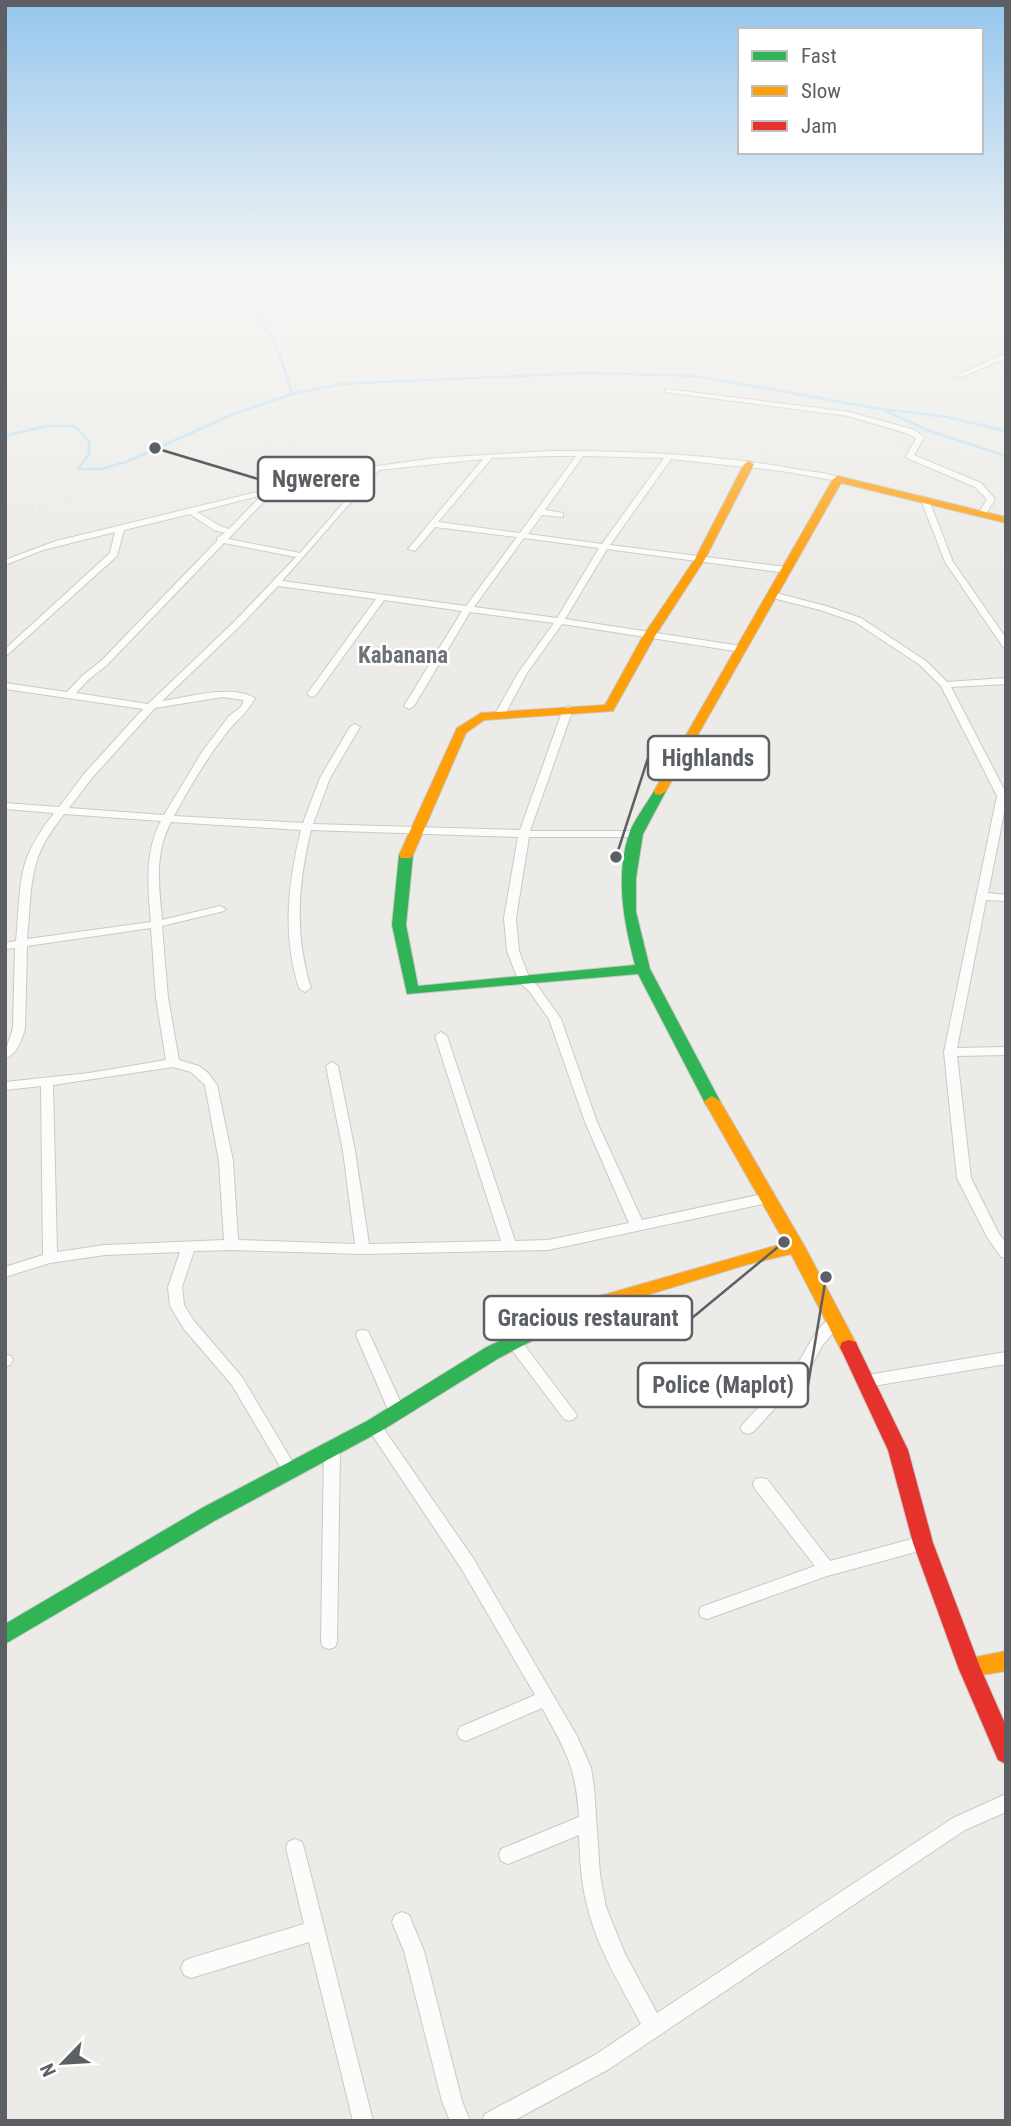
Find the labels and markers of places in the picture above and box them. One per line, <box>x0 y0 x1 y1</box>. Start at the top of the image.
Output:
callout: Ngwerere <box>258 457 374 501</box>
callout: Highlands <box>648 736 769 780</box>
callout: Gracious restaurant <box>484 1296 692 1340</box>
callout: Police (Maplot) <box>638 1363 808 1407</box>

